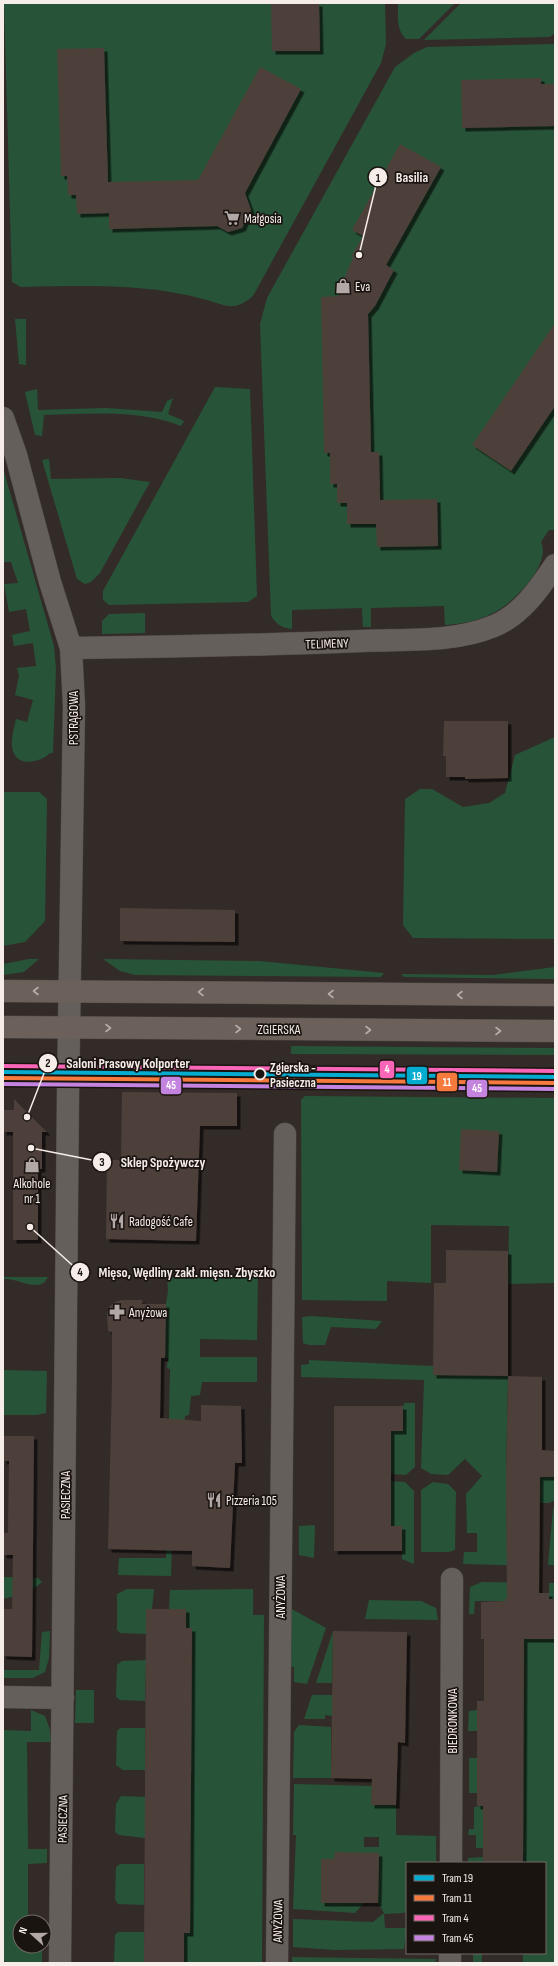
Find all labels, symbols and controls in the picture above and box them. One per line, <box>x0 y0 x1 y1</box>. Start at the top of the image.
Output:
callout: Basilia <box>368 164 436 190</box>
text: Basilia <box>396 169 428 186</box>
text: 1 <box>376 171 381 186</box>
supermarket icon: Małgosia <box>223 209 241 227</box>
place label: Małgosia <box>244 211 282 227</box>
shop icon: Eva <box>334 277 352 295</box>
place label: Eva <box>355 279 370 295</box>
street label: TELIMENY <box>305 635 349 653</box>
street label: PSTRĄGOWA <box>66 690 82 745</box>
one-way arrow <box>33 987 39 995</box>
one-way arrow <box>198 988 204 996</box>
one-way arrow <box>328 989 334 998</box>
one-way arrow <box>457 991 463 999</box>
street label: ZGIERSKA <box>258 1022 301 1038</box>
one-way arrow <box>105 1024 111 1032</box>
one-way arrow <box>235 1025 241 1033</box>
one-way arrow <box>365 1026 371 1034</box>
one-way arrow <box>495 1027 501 1035</box>
callout: Saloni Prasowy Kolporter <box>38 1050 198 1076</box>
text: Saloni Prasowy Kolporter <box>66 1055 190 1072</box>
text: 2 <box>45 1056 51 1071</box>
place label: Zgierska - Pasieczna <box>270 1060 316 1091</box>
line badge: 4 <box>379 1060 395 1079</box>
text: 4 <box>384 1063 390 1076</box>
line badge: 19 <box>406 1066 428 1085</box>
marker: Zgierska - Pasieczna <box>253 1067 267 1081</box>
text: 19 <box>412 1070 422 1083</box>
line badge: 11 <box>436 1072 458 1092</box>
line badge: 45 <box>160 1076 182 1095</box>
text: 11 <box>443 1076 452 1089</box>
text: 45 <box>166 1079 176 1092</box>
line badge: 45 <box>466 1079 488 1098</box>
text: 45 <box>472 1082 482 1095</box>
callout: Sklep Spożywczy <box>92 1149 213 1175</box>
text: Sklep Spożywczy <box>121 1154 205 1171</box>
text: 3 <box>99 1155 105 1170</box>
shop icon: Alkohole nr 1 <box>23 1156 41 1174</box>
place label: Alkohole nr 1 <box>13 1176 50 1207</box>
restaurant icon: Radogość Cafe <box>108 1212 126 1230</box>
place label: Radogość Cafe <box>129 1214 193 1230</box>
callout: Mięso, Wędliny zakł. mięsn. Zbyszko <box>70 1259 283 1285</box>
text: Mięso, Wędliny zakł. mięsn. Zbyszko <box>99 1264 275 1281</box>
text: 4 <box>77 1265 83 1280</box>
pharmacy icon: Anyżowa <box>108 1303 126 1321</box>
place label: Anyżowa <box>128 1305 167 1321</box>
street label: PASIECZNA <box>58 1471 74 1519</box>
restaurant icon: Pizzeria 105 <box>205 1491 223 1509</box>
place label: Pizzeria 105 <box>226 1493 277 1509</box>
street label: ANYŻOWA <box>272 1575 289 1619</box>
street label: BIEDRONKOWA <box>445 1688 461 1753</box>
street label: PASIECZNA <box>55 1794 71 1843</box>
legend <box>406 1862 546 1954</box>
text: Tram 19 <box>442 1871 473 1886</box>
text: Tram 11 <box>442 1891 473 1906</box>
street label: ANYŻOWA <box>269 1899 286 1944</box>
text: Tram 4 <box>442 1911 468 1926</box>
north arrow <box>12 1914 52 1954</box>
text: N <box>16 1925 30 1936</box>
text: Tram 45 <box>442 1931 474 1946</box>

